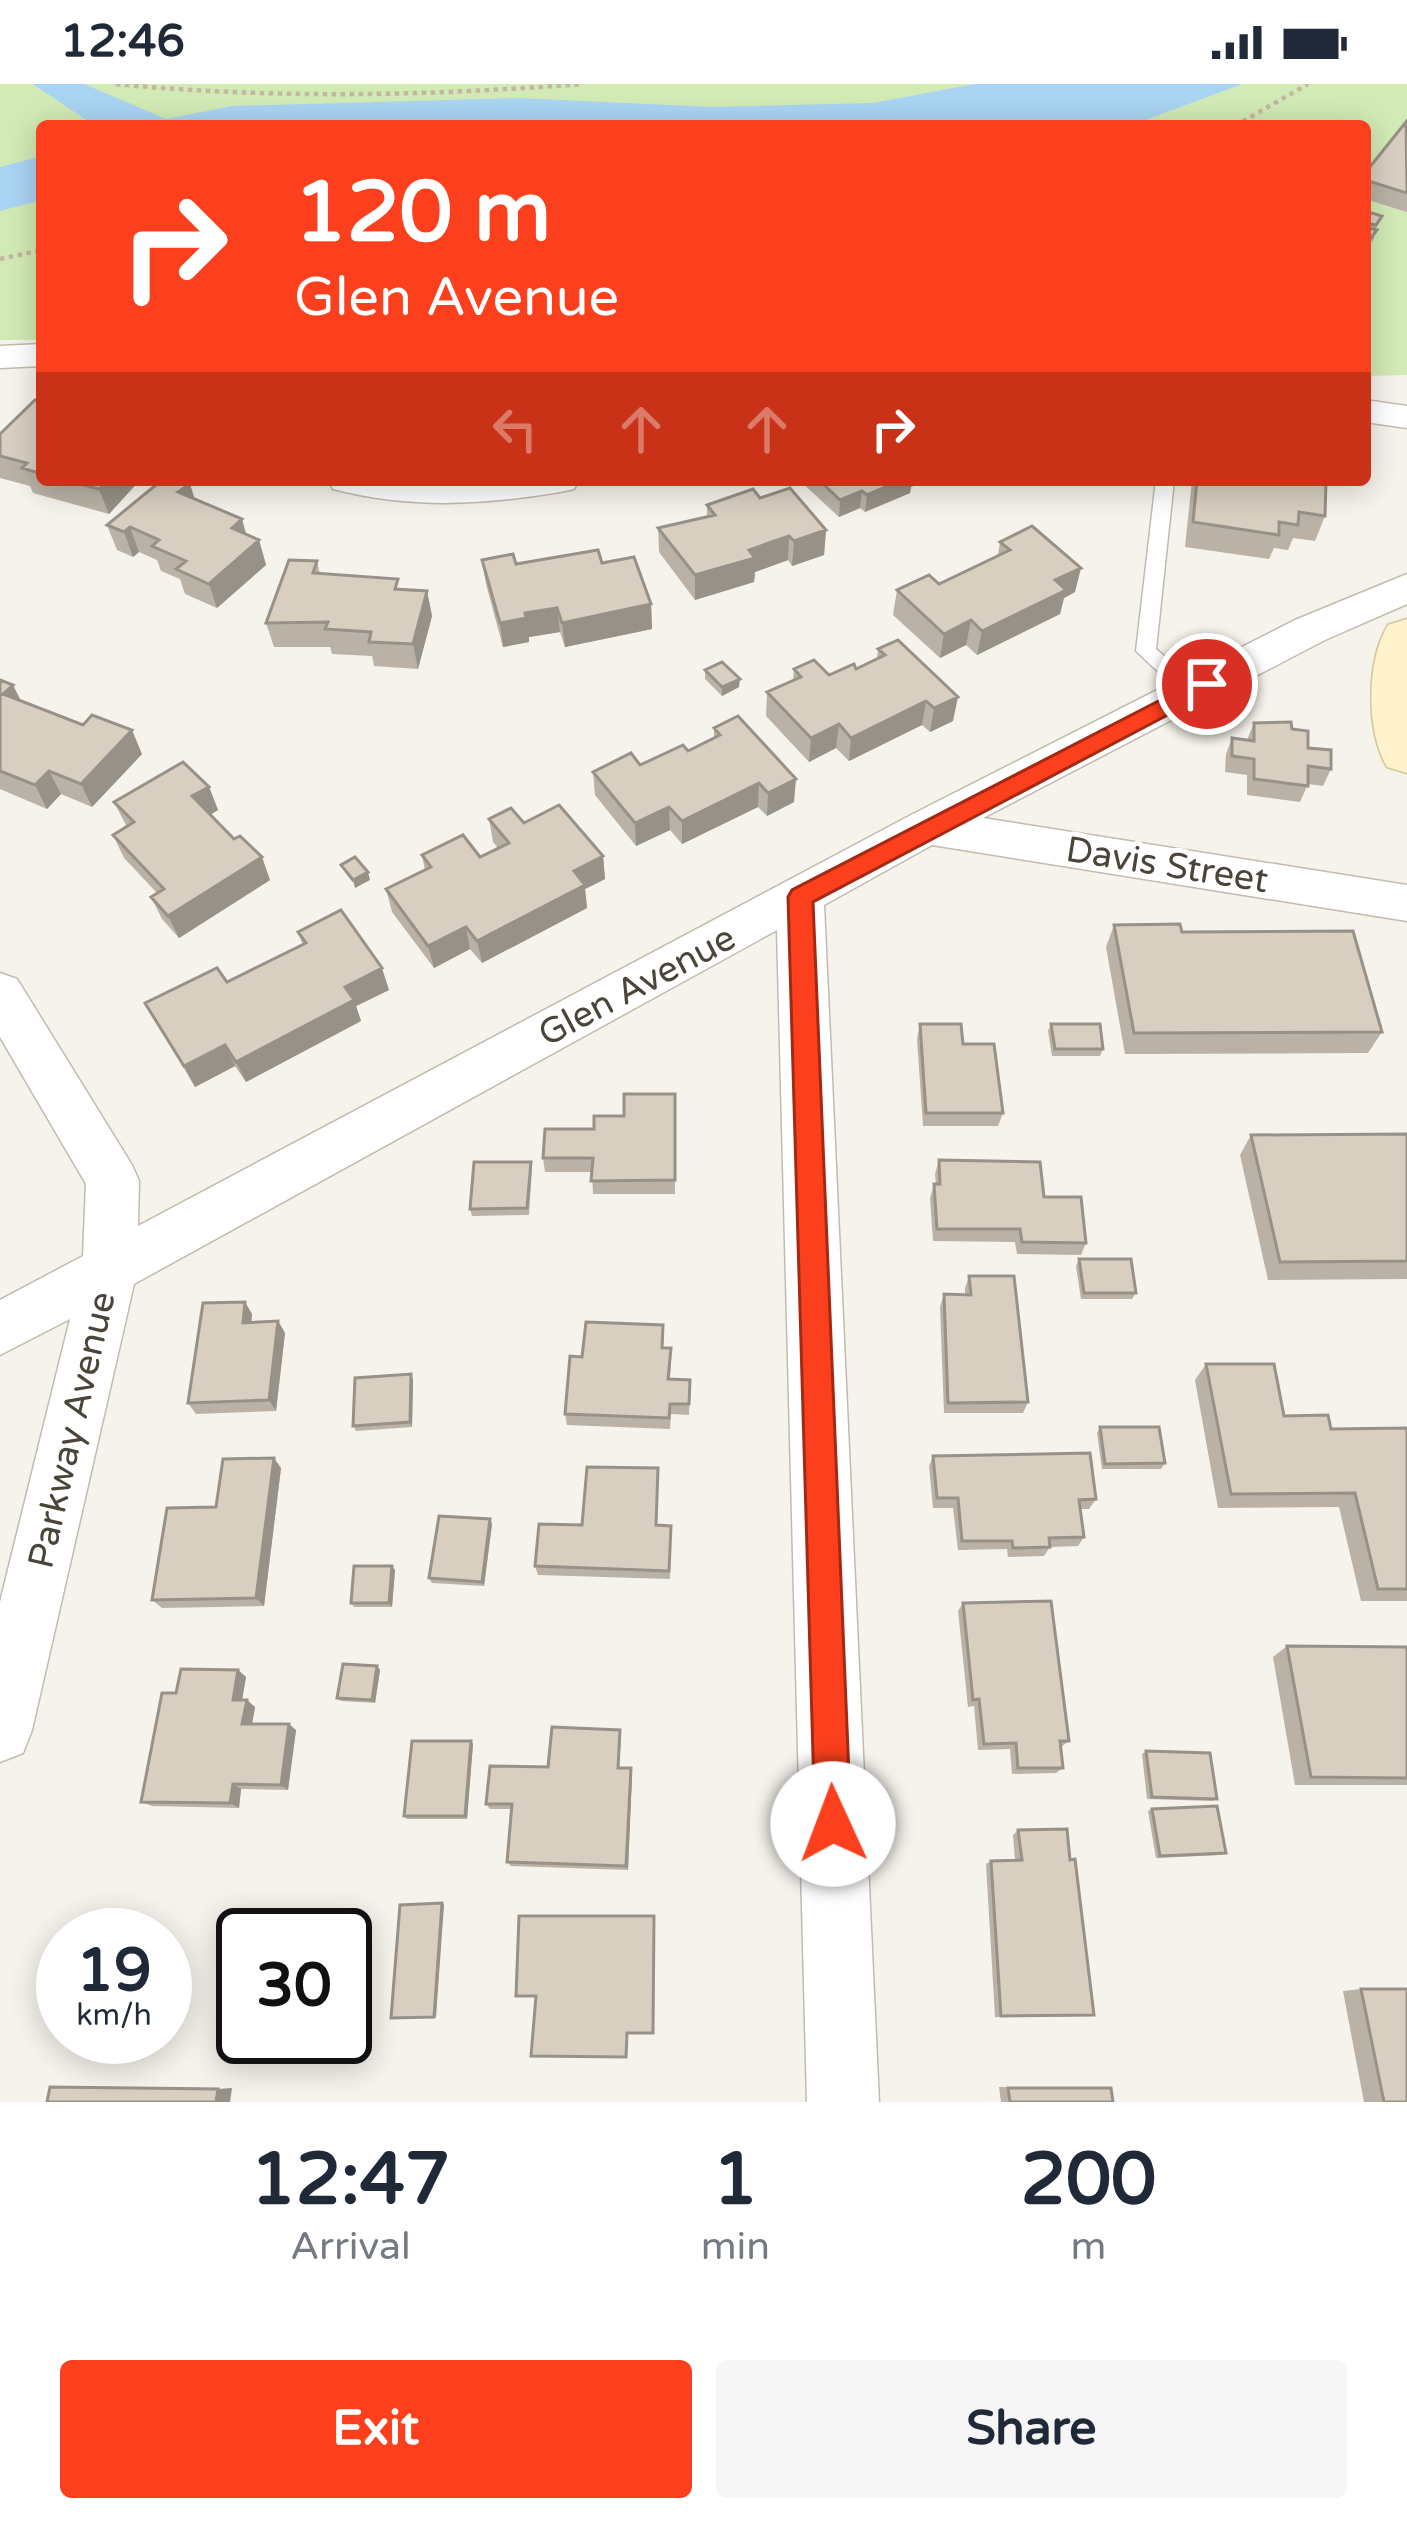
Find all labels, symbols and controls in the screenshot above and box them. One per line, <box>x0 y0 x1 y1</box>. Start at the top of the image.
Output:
text: 12:46 <box>60 15 185 69</box>
text: 120 m <box>294 163 551 264</box>
icon: right <box>96 168 252 324</box>
text: Glen Avenue <box>294 265 619 330</box>
icon: left <box>482 396 548 462</box>
icon: ahead <box>608 396 674 462</box>
icon: ahead <box>734 396 800 462</box>
icon: right <box>860 396 926 462</box>
pin <box>1156 633 1258 735</box>
icon: arrive <box>1174 651 1240 717</box>
street label: Davis Street <box>1063 828 1271 902</box>
street label: Glen Avenue <box>531 916 743 1056</box>
street label: Parkway Avenue <box>19 1287 125 1573</box>
position arrow <box>770 1761 896 1887</box>
speed limit sign: 30 <box>216 1908 372 2064</box>
text: 19 <box>76 1935 152 2007</box>
text: km/h <box>76 1997 152 2034</box>
text: 12:47 <box>251 2137 450 2224</box>
text: 1 <box>713 2137 758 2224</box>
text: 200 <box>1021 2137 1156 2224</box>
text: Arrival <box>290 2223 411 2270</box>
text: min <box>701 2223 770 2270</box>
text: m <box>1071 2223 1106 2270</box>
button: Exit <box>60 2360 692 2498</box>
button: Share <box>716 2360 1347 2498</box>

